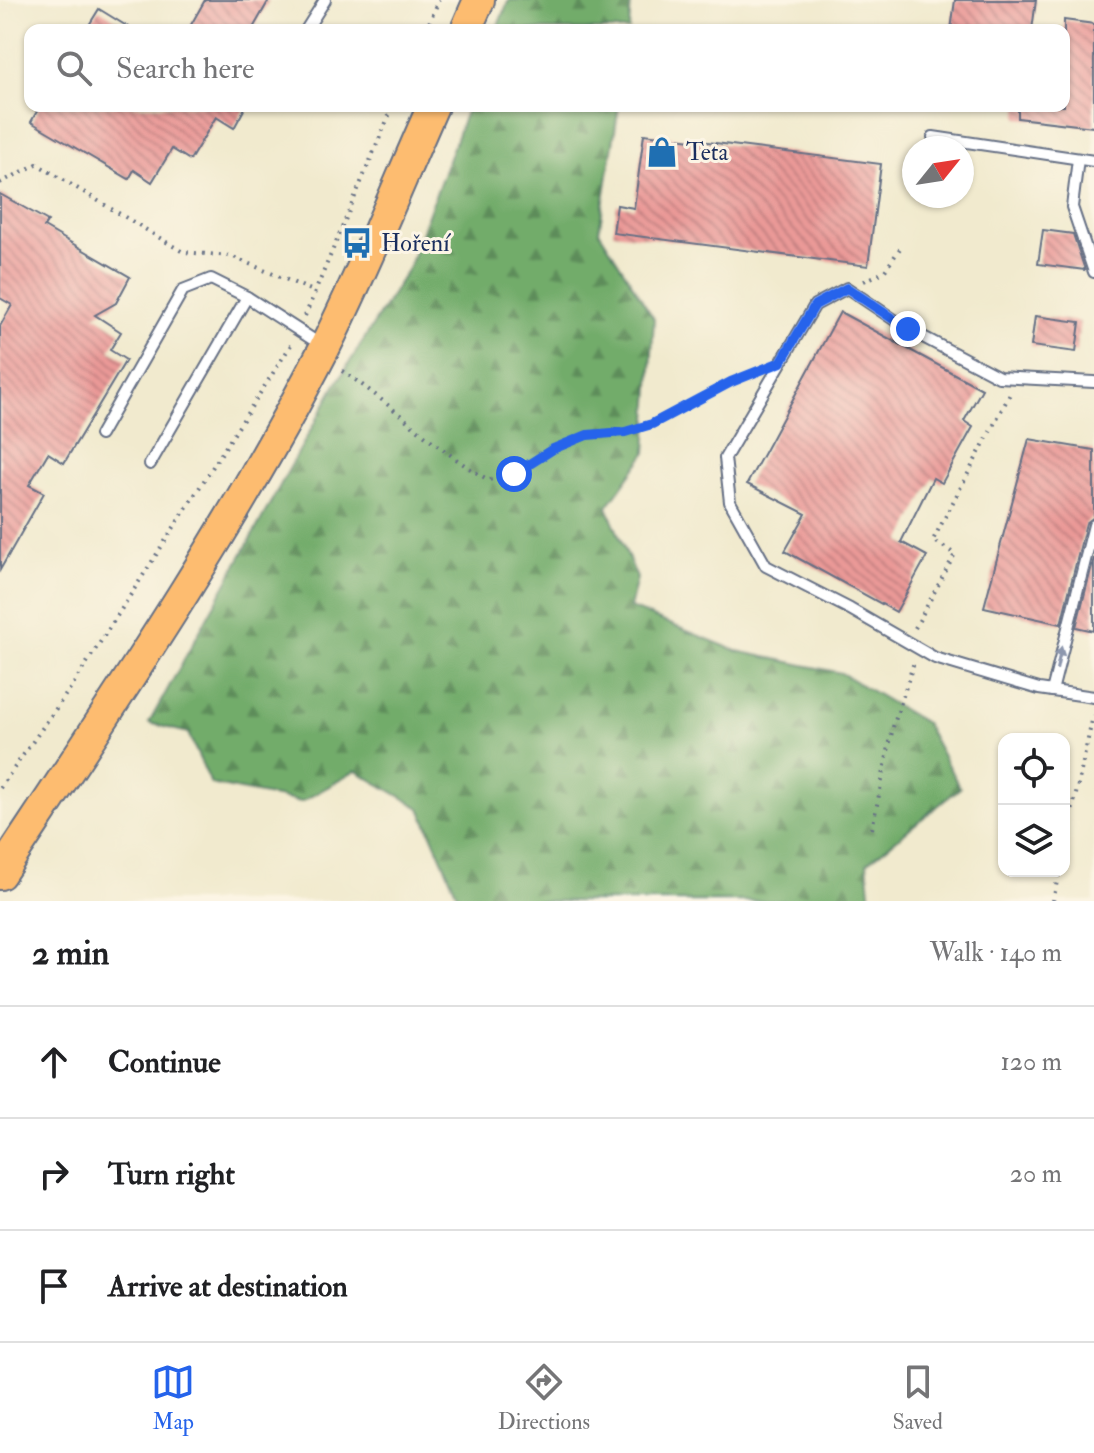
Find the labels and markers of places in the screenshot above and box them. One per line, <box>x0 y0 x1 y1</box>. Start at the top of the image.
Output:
shop icon: Teta <box>645 135 679 169</box>
place label: Teta <box>686 137 730 168</box>
bus stop icon: Hoření <box>340 226 374 260</box>
place label: Hoření <box>381 228 451 259</box>

